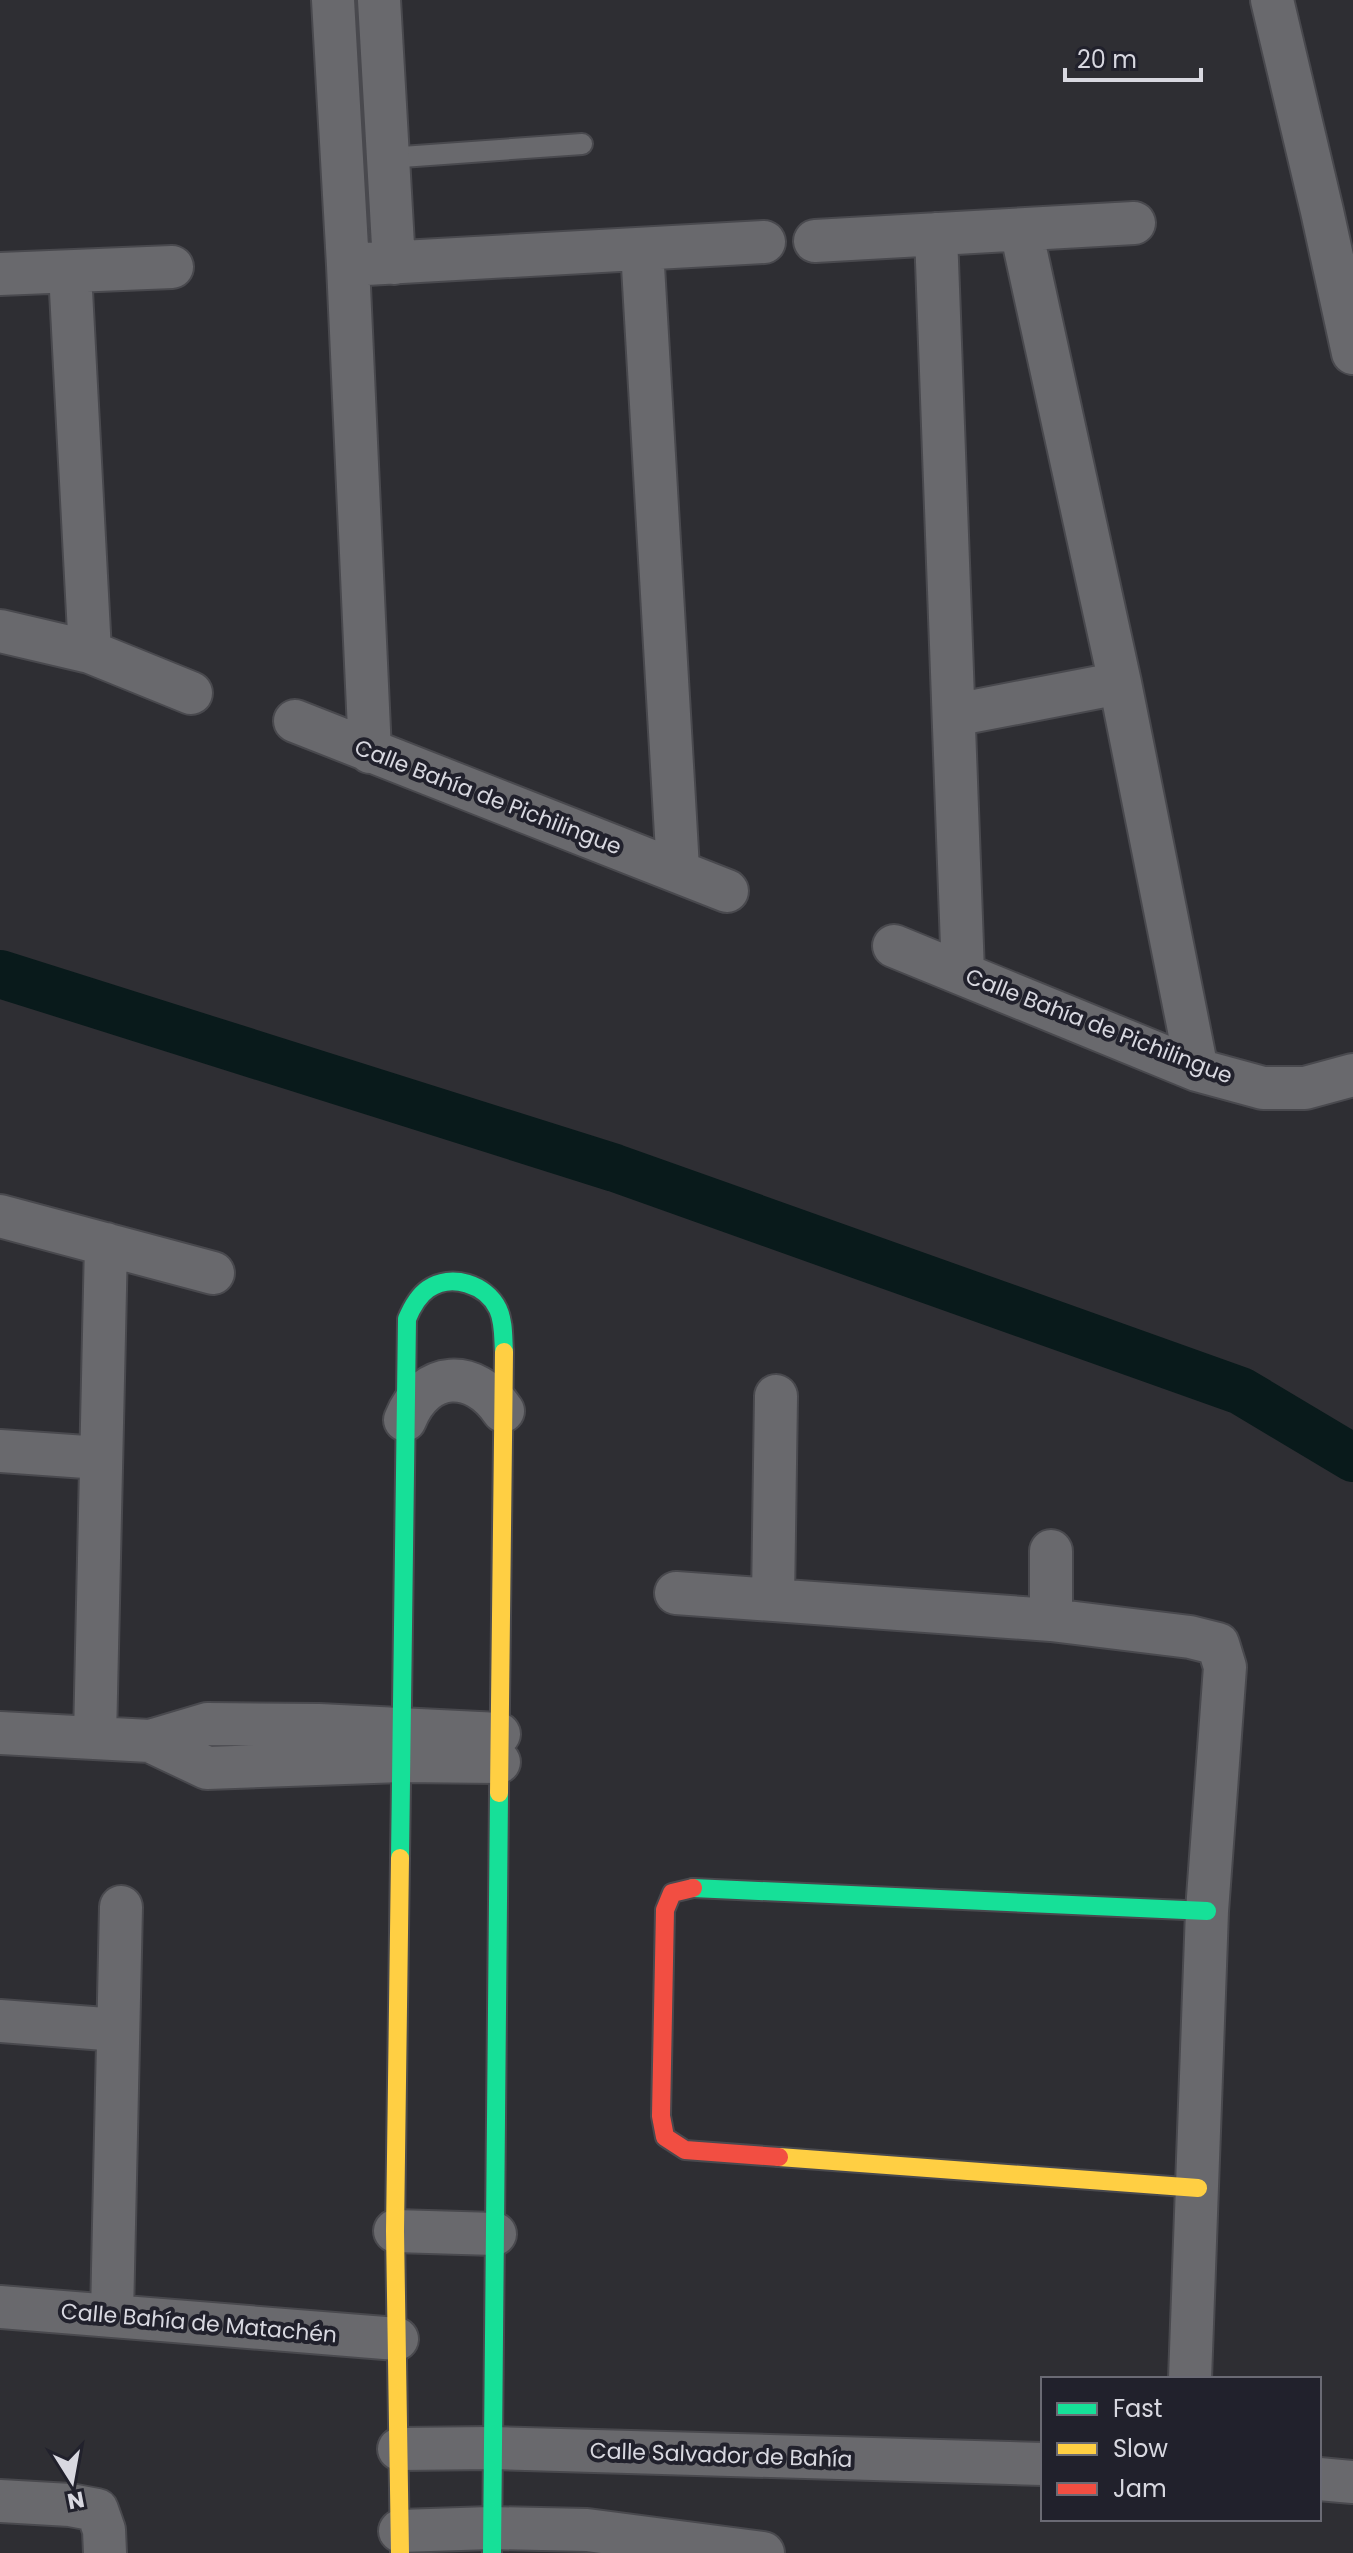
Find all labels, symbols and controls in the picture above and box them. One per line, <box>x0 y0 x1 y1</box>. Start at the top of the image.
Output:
scale bar <box>1065 32 1201 82</box>
text: 20 m <box>1077 43 1137 76</box>
street label: Calle Bahía de Pichilingue <box>350 732 626 862</box>
street label: Calle Bahía de Pichilingue <box>961 961 1237 1091</box>
street label: Calle Bahía de Matachén <box>60 2295 338 2351</box>
legend <box>1041 2377 1321 2521</box>
text: Fast <box>1113 2392 1163 2425</box>
text: Slow <box>1113 2432 1168 2465</box>
street label: Calle Salvador de Bahía <box>589 2435 853 2475</box>
north arrow <box>32 2441 112 2521</box>
text: Jam <box>1113 2472 1167 2505</box>
text: N <box>65 2483 87 2517</box>

